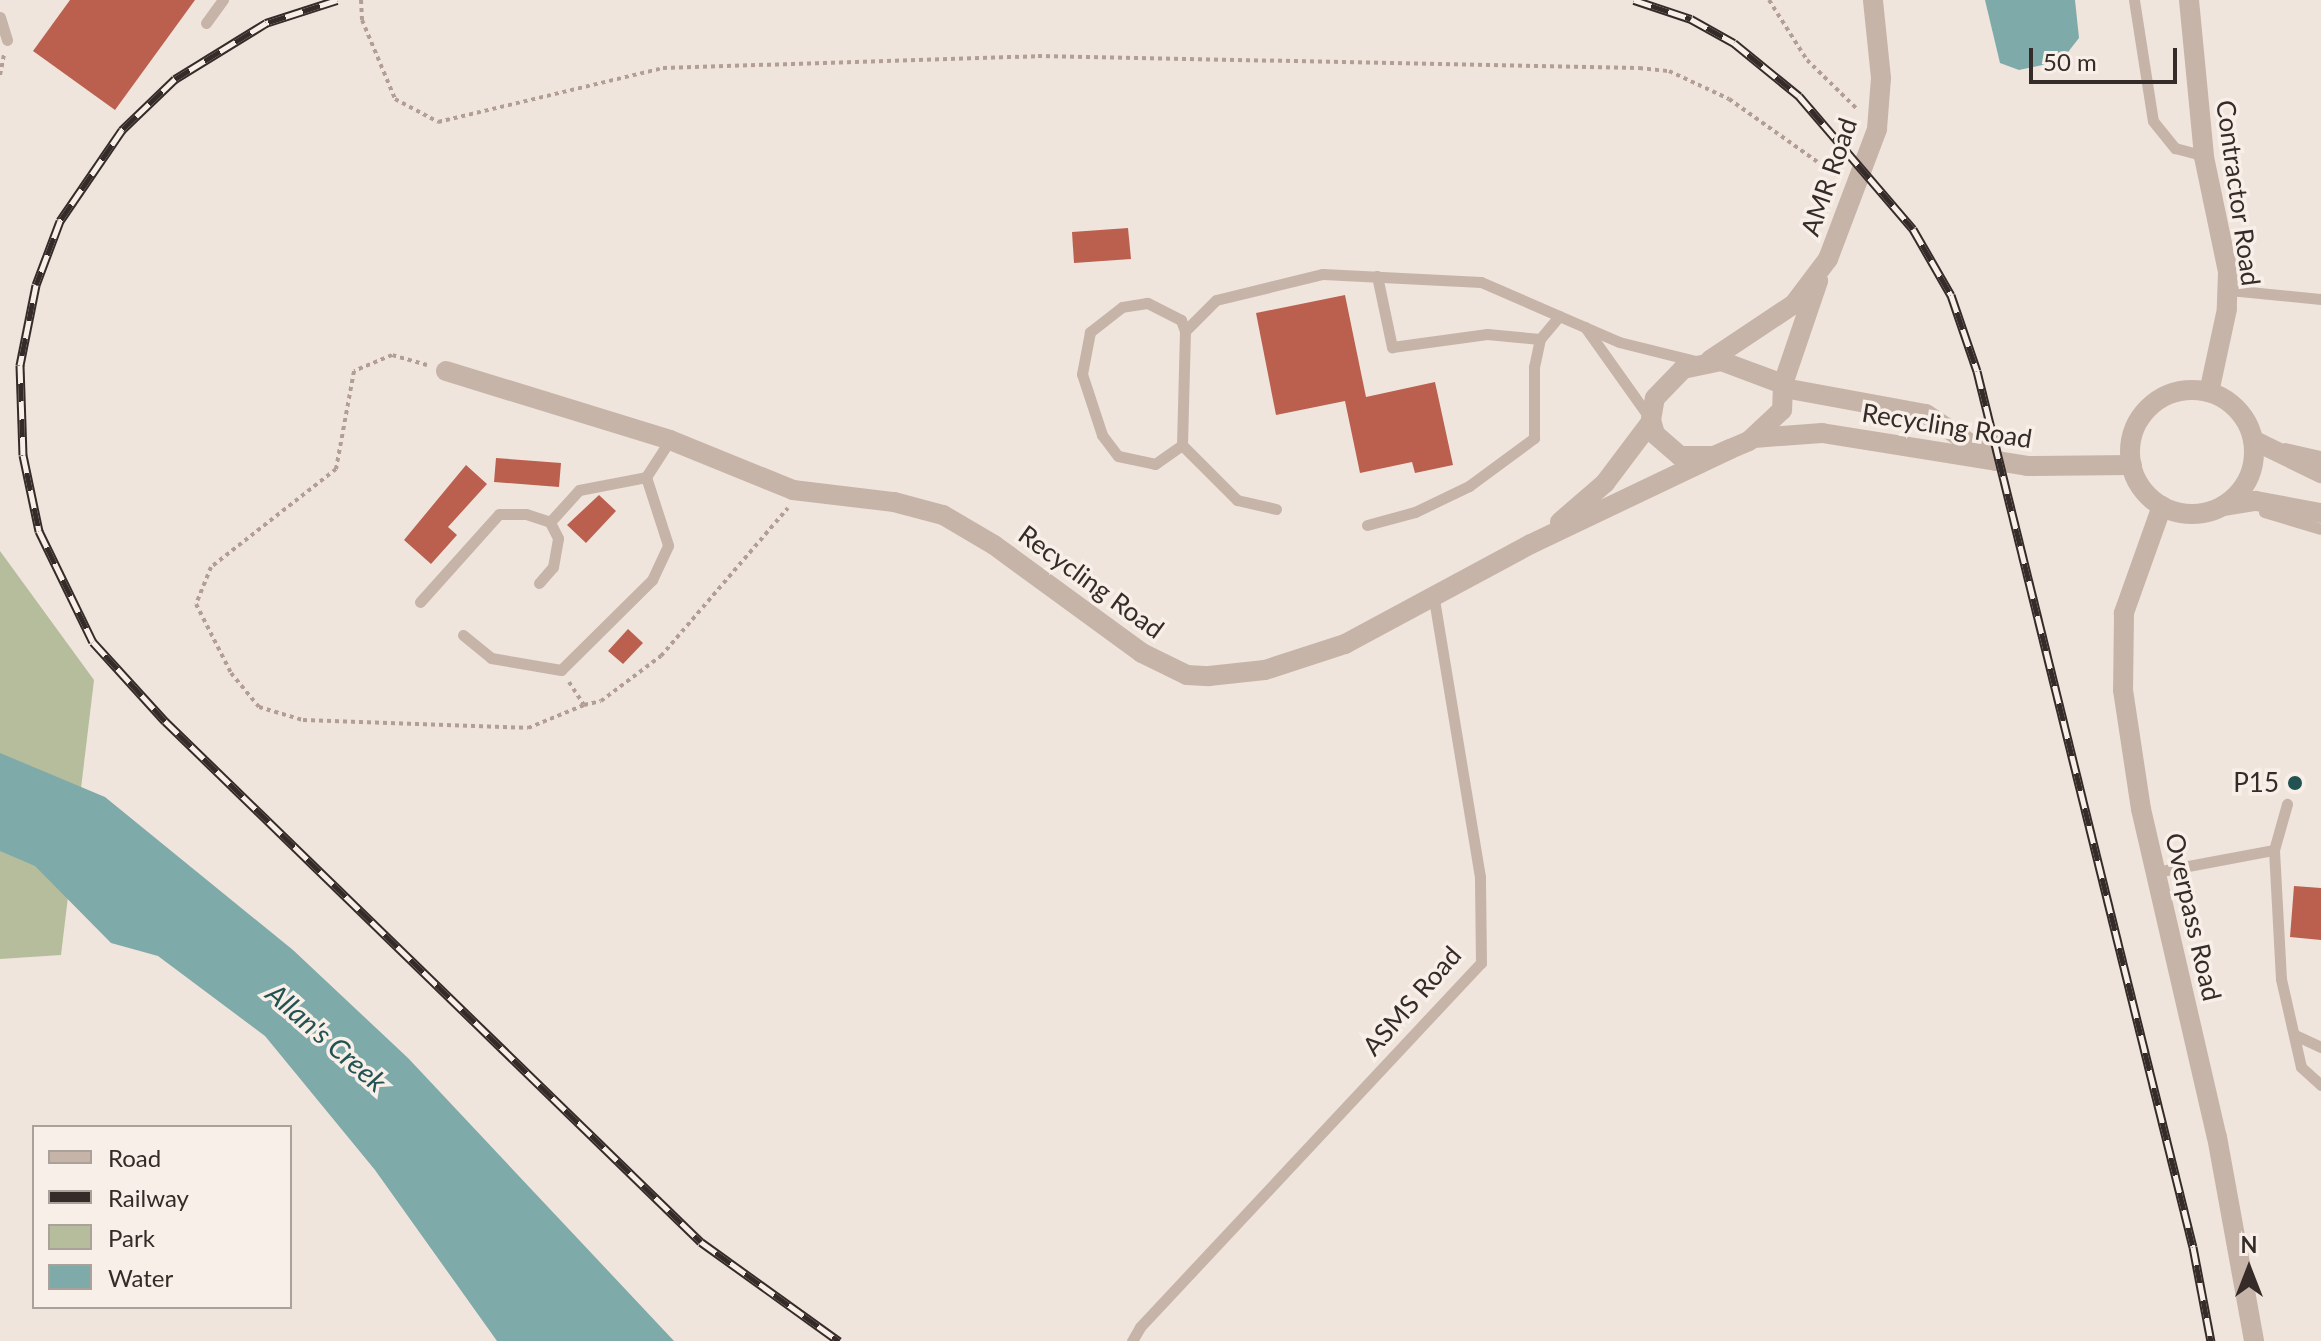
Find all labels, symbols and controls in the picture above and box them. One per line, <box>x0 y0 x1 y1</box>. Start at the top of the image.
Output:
scale bar <box>2033 32 2181 82</box>
text: 50 m <box>2043 47 2097 76</box>
street label: Contractor Road <box>2209 98 2267 288</box>
street label: AMR Road <box>1794 114 1864 240</box>
street label: Recycling Road <box>1860 397 2034 455</box>
street label: Recycling Road <box>1012 519 1170 645</box>
place label: P15 <box>2233 767 2279 799</box>
marker: P15 <box>2286 774 2304 792</box>
street label: Overpass Road <box>2159 830 2227 1004</box>
street label: ASMS Road <box>1356 940 1468 1062</box>
water label: Allan's Creek <box>260 976 394 1098</box>
legend <box>32 1125 292 1309</box>
text: Road <box>108 1143 161 1172</box>
text: Railway <box>108 1183 189 1212</box>
text: Park <box>108 1223 155 1252</box>
north arrow <box>2209 1229 2289 1309</box>
text: N <box>2241 1231 2257 1258</box>
text: Water <box>108 1263 173 1292</box>

